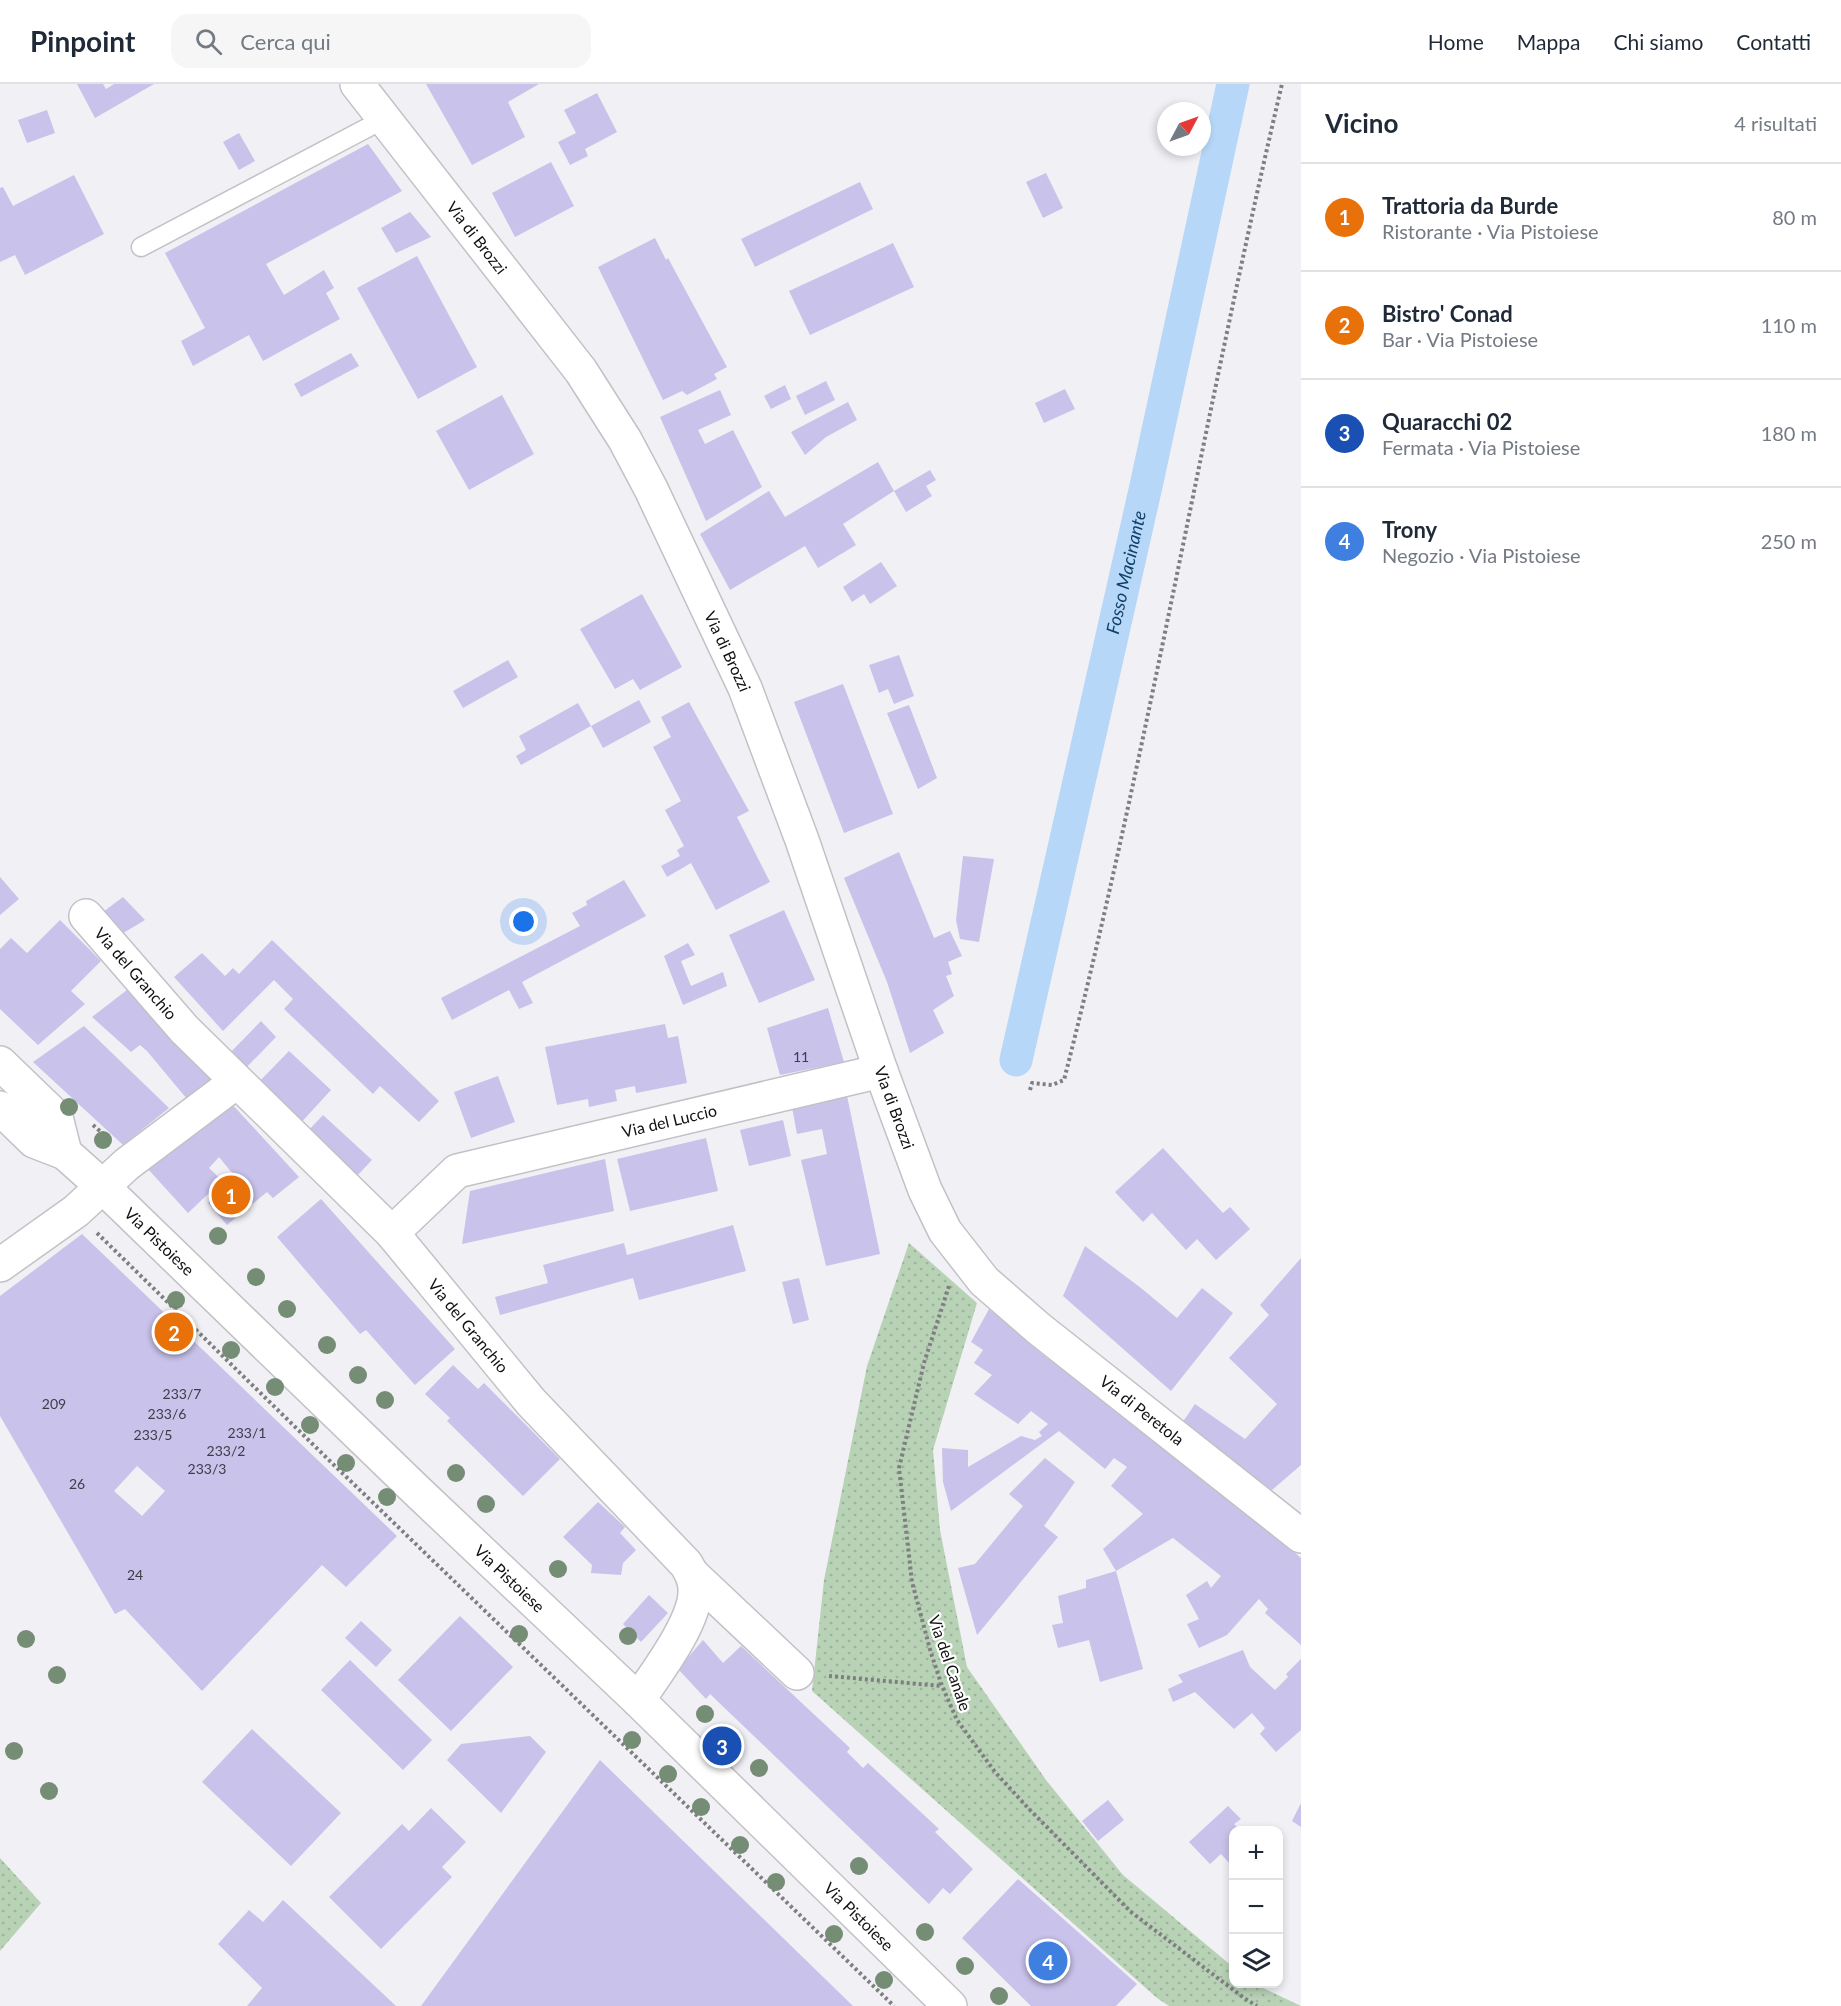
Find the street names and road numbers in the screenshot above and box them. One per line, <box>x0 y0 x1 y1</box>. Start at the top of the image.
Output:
street label: Via di Brozzi <box>443 197 511 277</box>
street label: Via di Brozzi <box>701 608 755 694</box>
street label: Via del Granchio <box>91 923 181 1023</box>
street label: Via di Brozzi <box>871 1064 919 1151</box>
street label: Via del Luccio <box>620 1100 719 1141</box>
street label: Via Pistoiese <box>121 1203 198 1279</box>
street label: Via del Granchio <box>425 1275 513 1376</box>
street label: Via di Peretola <box>1097 1371 1188 1449</box>
street label: Via Pistoiese <box>471 1540 549 1616</box>
street label: Via del Canale <box>925 1613 976 1713</box>
street label: Via Pistoiese <box>820 1878 898 1954</box>

